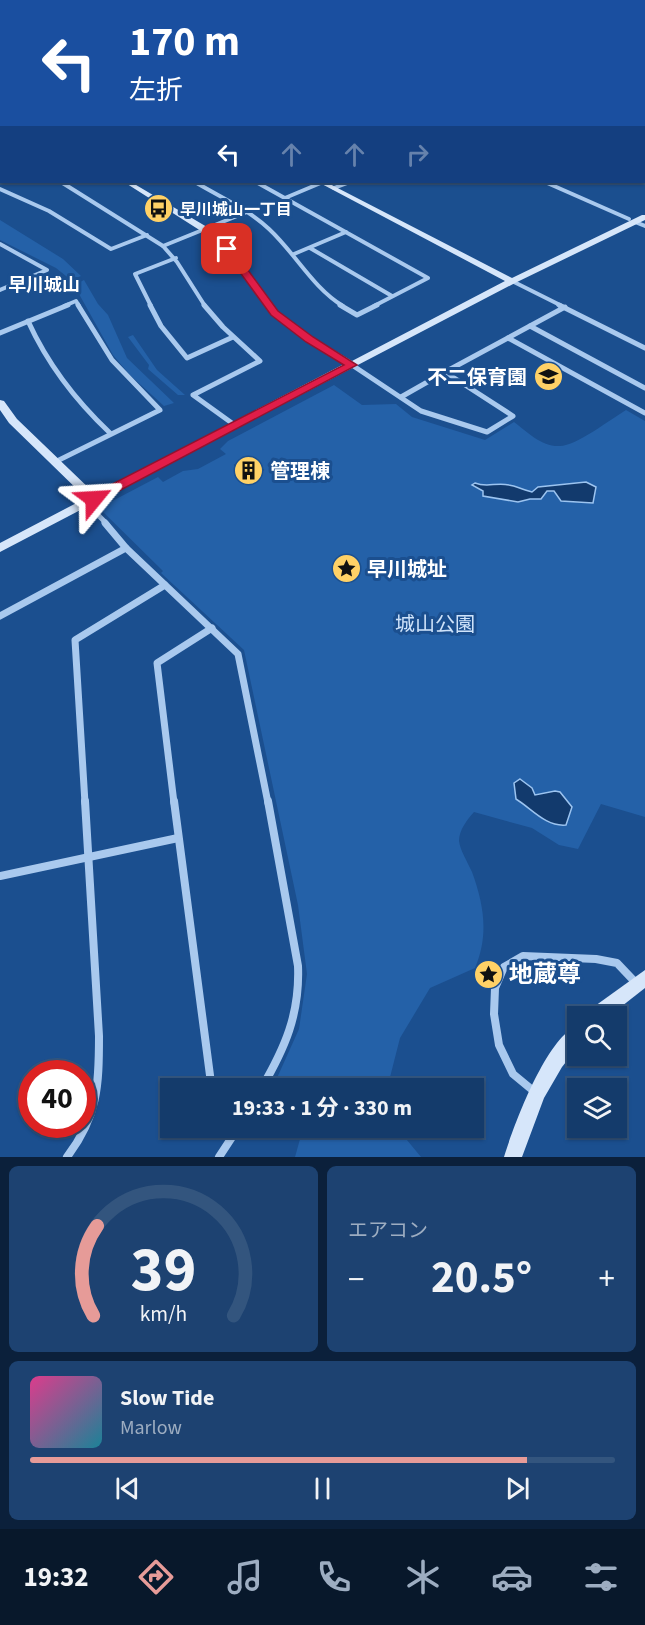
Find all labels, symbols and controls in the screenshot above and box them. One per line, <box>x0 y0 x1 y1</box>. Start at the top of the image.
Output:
text: 170 m <box>129 12 240 72</box>
icon: left <box>30 24 108 102</box>
text: 左折 <box>129 71 183 110</box>
icon: left <box>212 138 245 171</box>
icon: ahead <box>275 138 308 171</box>
icon: ahead <box>338 138 371 171</box>
icon: right <box>401 138 434 171</box>
bus stop icon: 早川城山一丁目 <box>143 193 175 225</box>
place label: 早川城山一丁目 <box>180 199 292 221</box>
pin <box>201 223 252 274</box>
icon: arrive <box>210 232 243 265</box>
district label: 早川城山 <box>8 273 80 298</box>
school or university icon: 不二保育園 <box>532 361 564 393</box>
place label: 不二保育園 <box>427 364 527 392</box>
building icon: 管理棟 <box>233 455 265 487</box>
place label: 管理棟 <box>270 458 330 486</box>
position arrow <box>62 467 126 531</box>
place icon: 早川城址 <box>330 553 362 585</box>
place label: 早川城址 <box>367 556 447 584</box>
park label: 城山公園 <box>395 611 475 639</box>
place label: 地蔵尊 <box>509 957 581 992</box>
place icon: 地蔵尊 <box>472 958 504 990</box>
map controls <box>567 1006 627 1138</box>
button: search <box>567 1006 627 1066</box>
speed limit sign: 40 <box>18 1060 96 1138</box>
button: layers <box>567 1078 627 1138</box>
text: 19:33 · 1 分 · 330 m <box>232 1092 412 1124</box>
text: エアコン <box>348 1217 428 1245</box>
text: 39 <box>131 1226 196 1315</box>
text: 20.5° <box>431 1246 532 1310</box>
text: − <box>348 1256 364 1303</box>
text: + <box>599 1256 615 1303</box>
text: km/h <box>140 1299 187 1330</box>
text: Slow Tide <box>120 1382 214 1414</box>
text: Marlow <box>120 1414 182 1442</box>
icon: previous <box>111 1472 144 1505</box>
icon: pause <box>306 1472 339 1505</box>
icon: next <box>501 1472 534 1505</box>
icon: directions <box>135 1556 177 1598</box>
icon: music <box>224 1556 266 1598</box>
icon: phone <box>313 1556 355 1598</box>
icon: climate <box>402 1556 444 1598</box>
icon: car <box>491 1556 533 1598</box>
icon: filters <box>580 1556 622 1598</box>
text: 19:32 <box>23 1558 89 1597</box>

